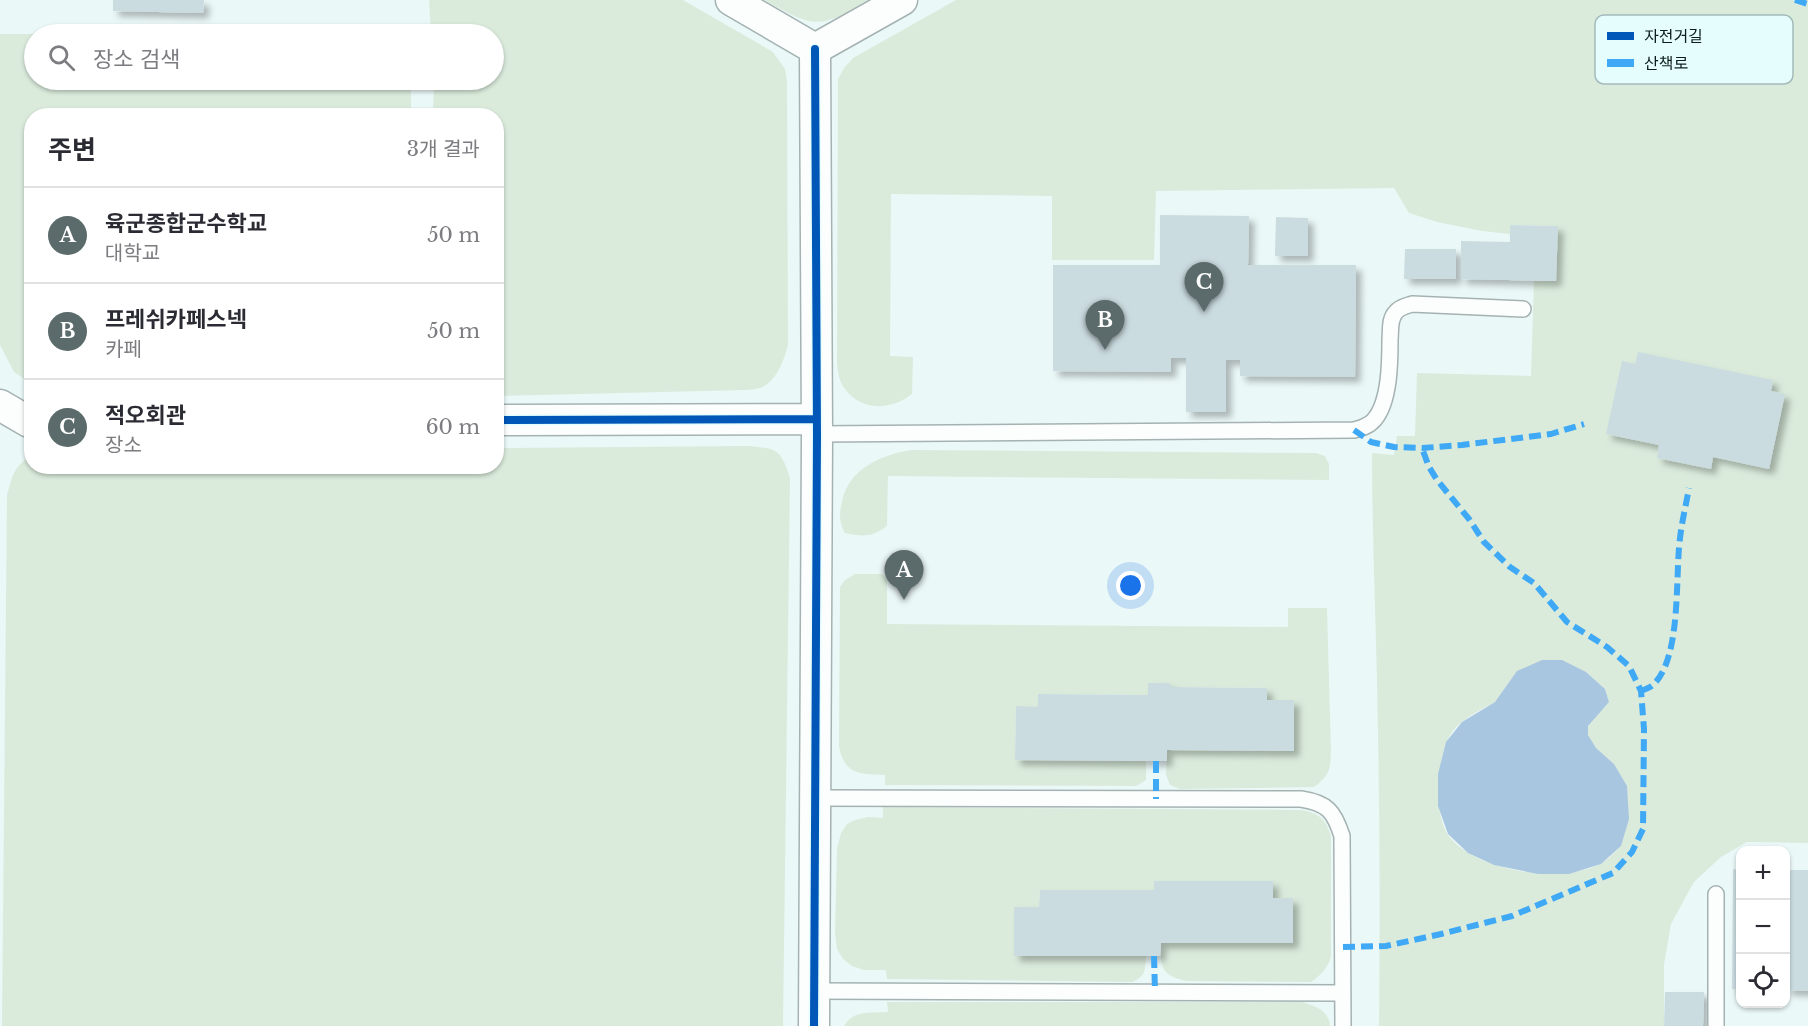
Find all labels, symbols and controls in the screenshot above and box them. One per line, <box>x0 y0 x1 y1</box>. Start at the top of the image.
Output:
legend <box>1595 15 1793 84</box>
search box <box>24 24 504 90</box>
text: 자전거길 <box>1644 26 1703 46</box>
icon: search <box>45 41 78 74</box>
text: 장소 검색 <box>93 46 180 73</box>
text: 산책로 <box>1644 53 1688 73</box>
text: 주변 <box>48 134 96 166</box>
text: 3개 결과 <box>407 137 480 161</box>
text: 육군종합군수학교 <box>105 210 267 237</box>
text: A <box>59 223 76 247</box>
text: 50 m <box>427 223 480 247</box>
text: 대학교 <box>105 241 160 265</box>
pin: C <box>1184 262 1224 312</box>
pin: B <box>1086 300 1124 350</box>
text: 프레쉬카페스넥 <box>105 306 247 333</box>
text: B <box>60 319 75 343</box>
text: 50 m <box>427 319 480 343</box>
text: 카페 <box>105 337 142 361</box>
text: 적오회관 <box>105 402 186 429</box>
text: C <box>59 415 76 439</box>
text: 60 m <box>426 415 480 439</box>
text: 장소 <box>105 433 142 457</box>
pin: A <box>884 550 924 600</box>
your location <box>1116 571 1145 600</box>
map controls <box>1736 846 1790 1008</box>
button: + <box>1736 846 1790 900</box>
button: − <box>1736 900 1790 954</box>
button: locate <box>1736 954 1790 1008</box>

